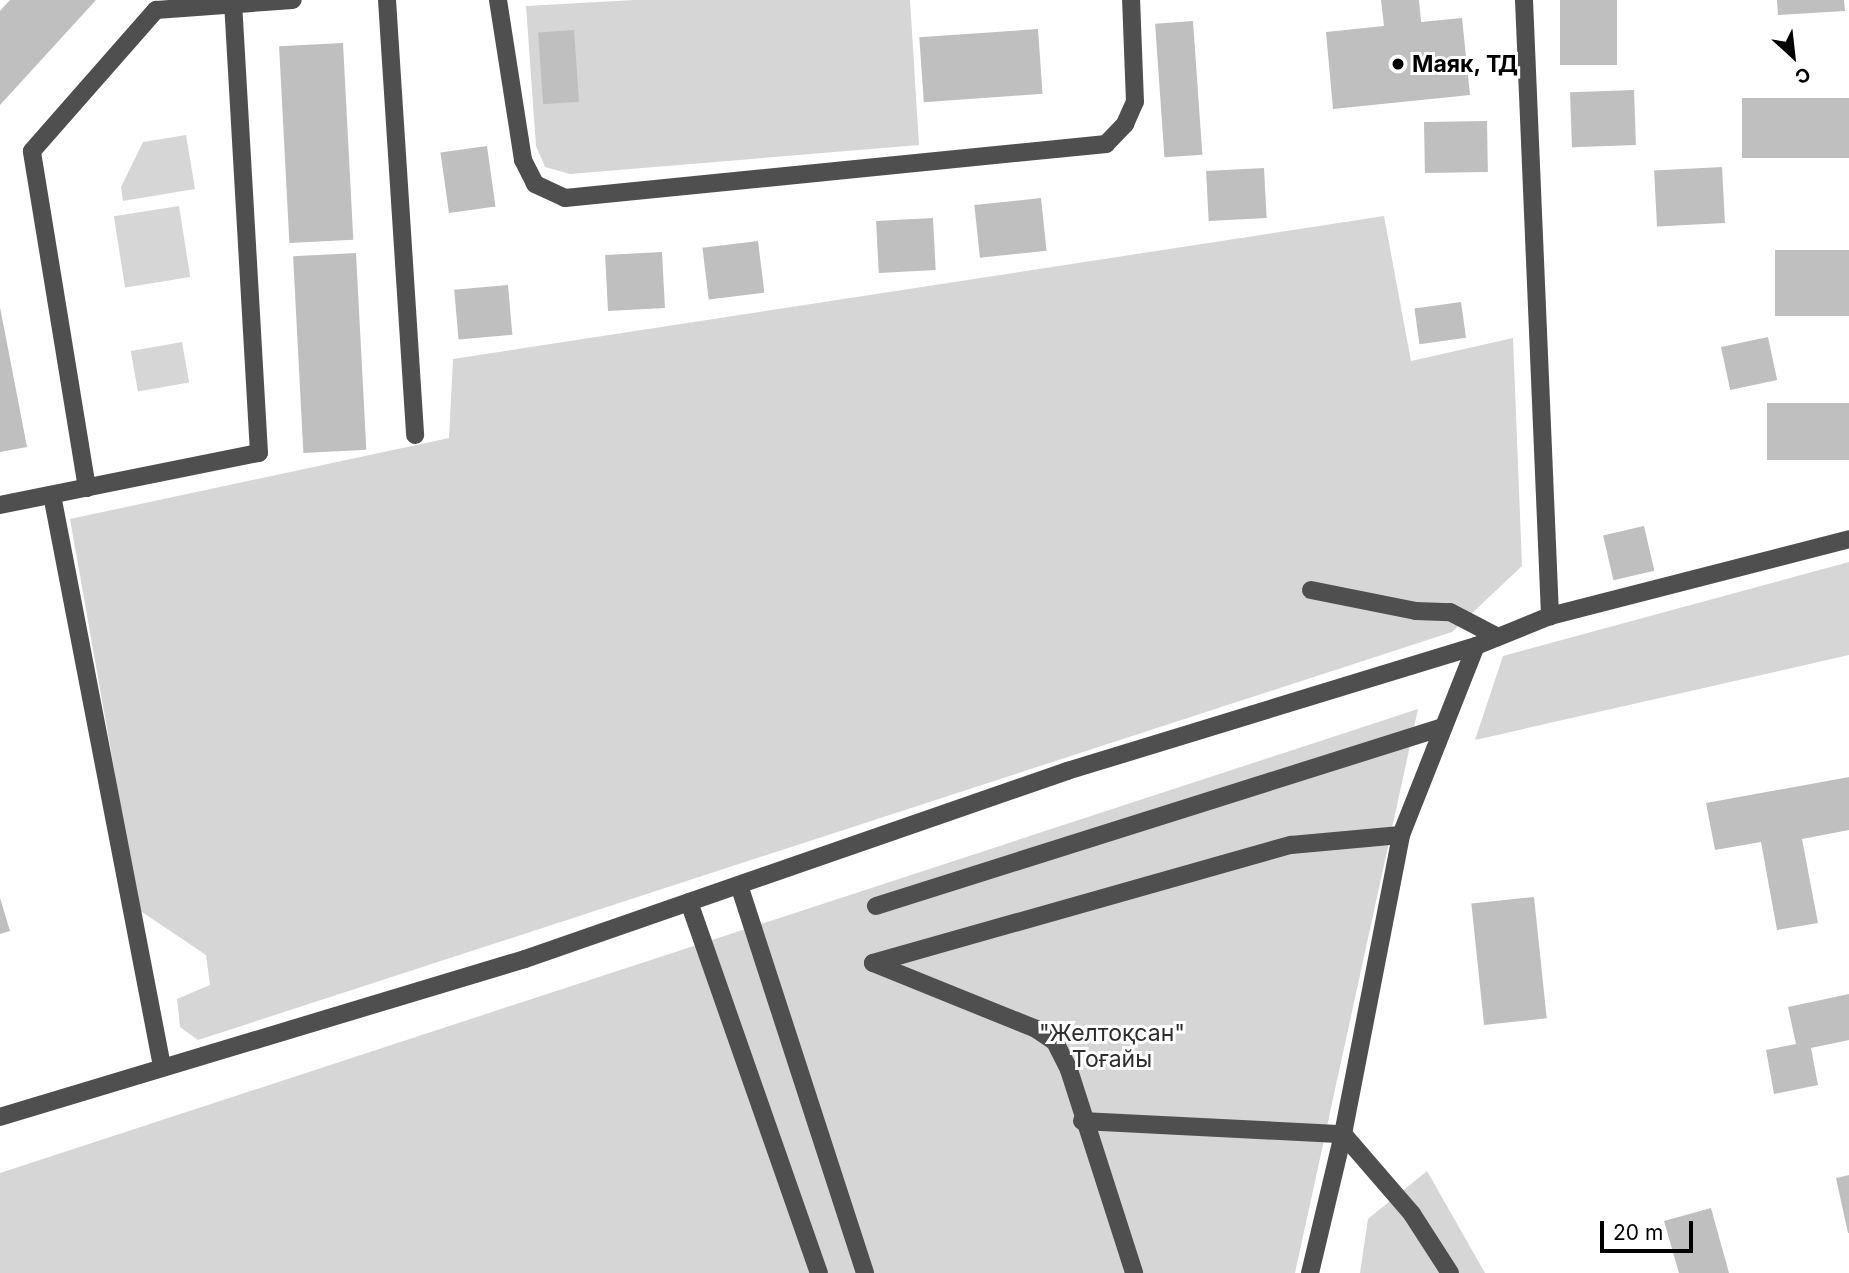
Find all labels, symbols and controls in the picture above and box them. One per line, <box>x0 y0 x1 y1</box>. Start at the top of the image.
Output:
north arrow <box>1758 21 1828 91</box>
place label: Маяк, ТД <box>1412 50 1519 78</box>
marker: Маяк, ТД <box>1390 56 1406 72</box>
text: С <box>1791 62 1814 89</box>
park label: "Желтоқсан" Тоғайы <box>1039 1019 1185 1073</box>
scale bar <box>1604 1206 1697 1250</box>
text: 20 m <box>1613 1220 1663 1245</box>

